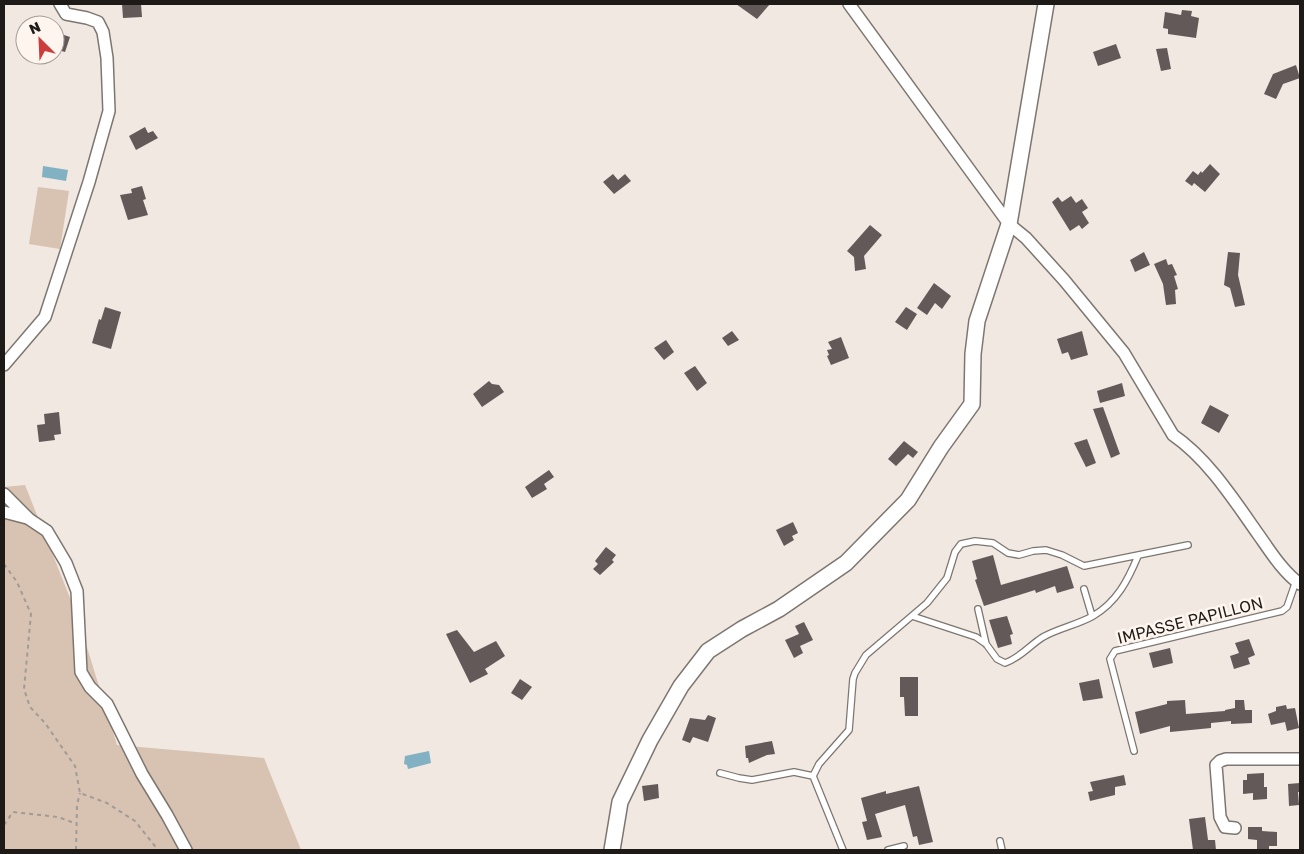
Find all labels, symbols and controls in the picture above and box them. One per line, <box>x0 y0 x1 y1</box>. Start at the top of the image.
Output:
north arrow <box>15 15 65 65</box>
text: N <box>26 18 43 38</box>
street label: IMPASSE PAPILLON <box>1115 592 1265 648</box>

